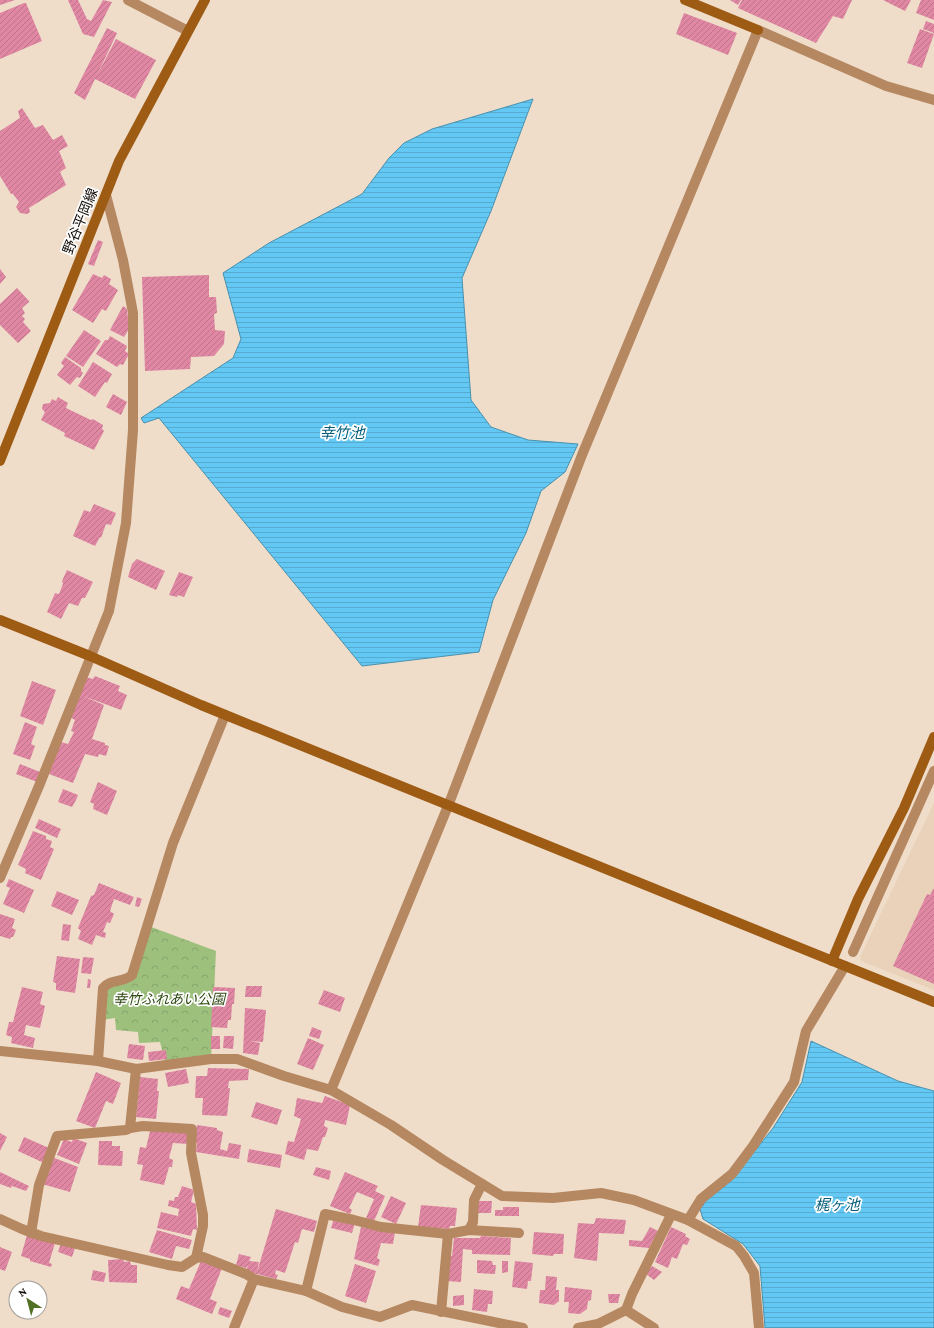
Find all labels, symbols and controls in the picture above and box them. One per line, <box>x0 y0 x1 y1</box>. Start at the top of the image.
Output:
street label: 野谷平岡線 <box>59 186 101 256</box>
water label: 幸竹池 <box>319 425 366 441</box>
park label: 幸竹ふれあい公園 <box>113 991 227 1007</box>
water label: 梶ヶ池 <box>814 1197 861 1213</box>
north arrow <box>8 1280 48 1320</box>
text: N <box>16 1285 29 1299</box>

